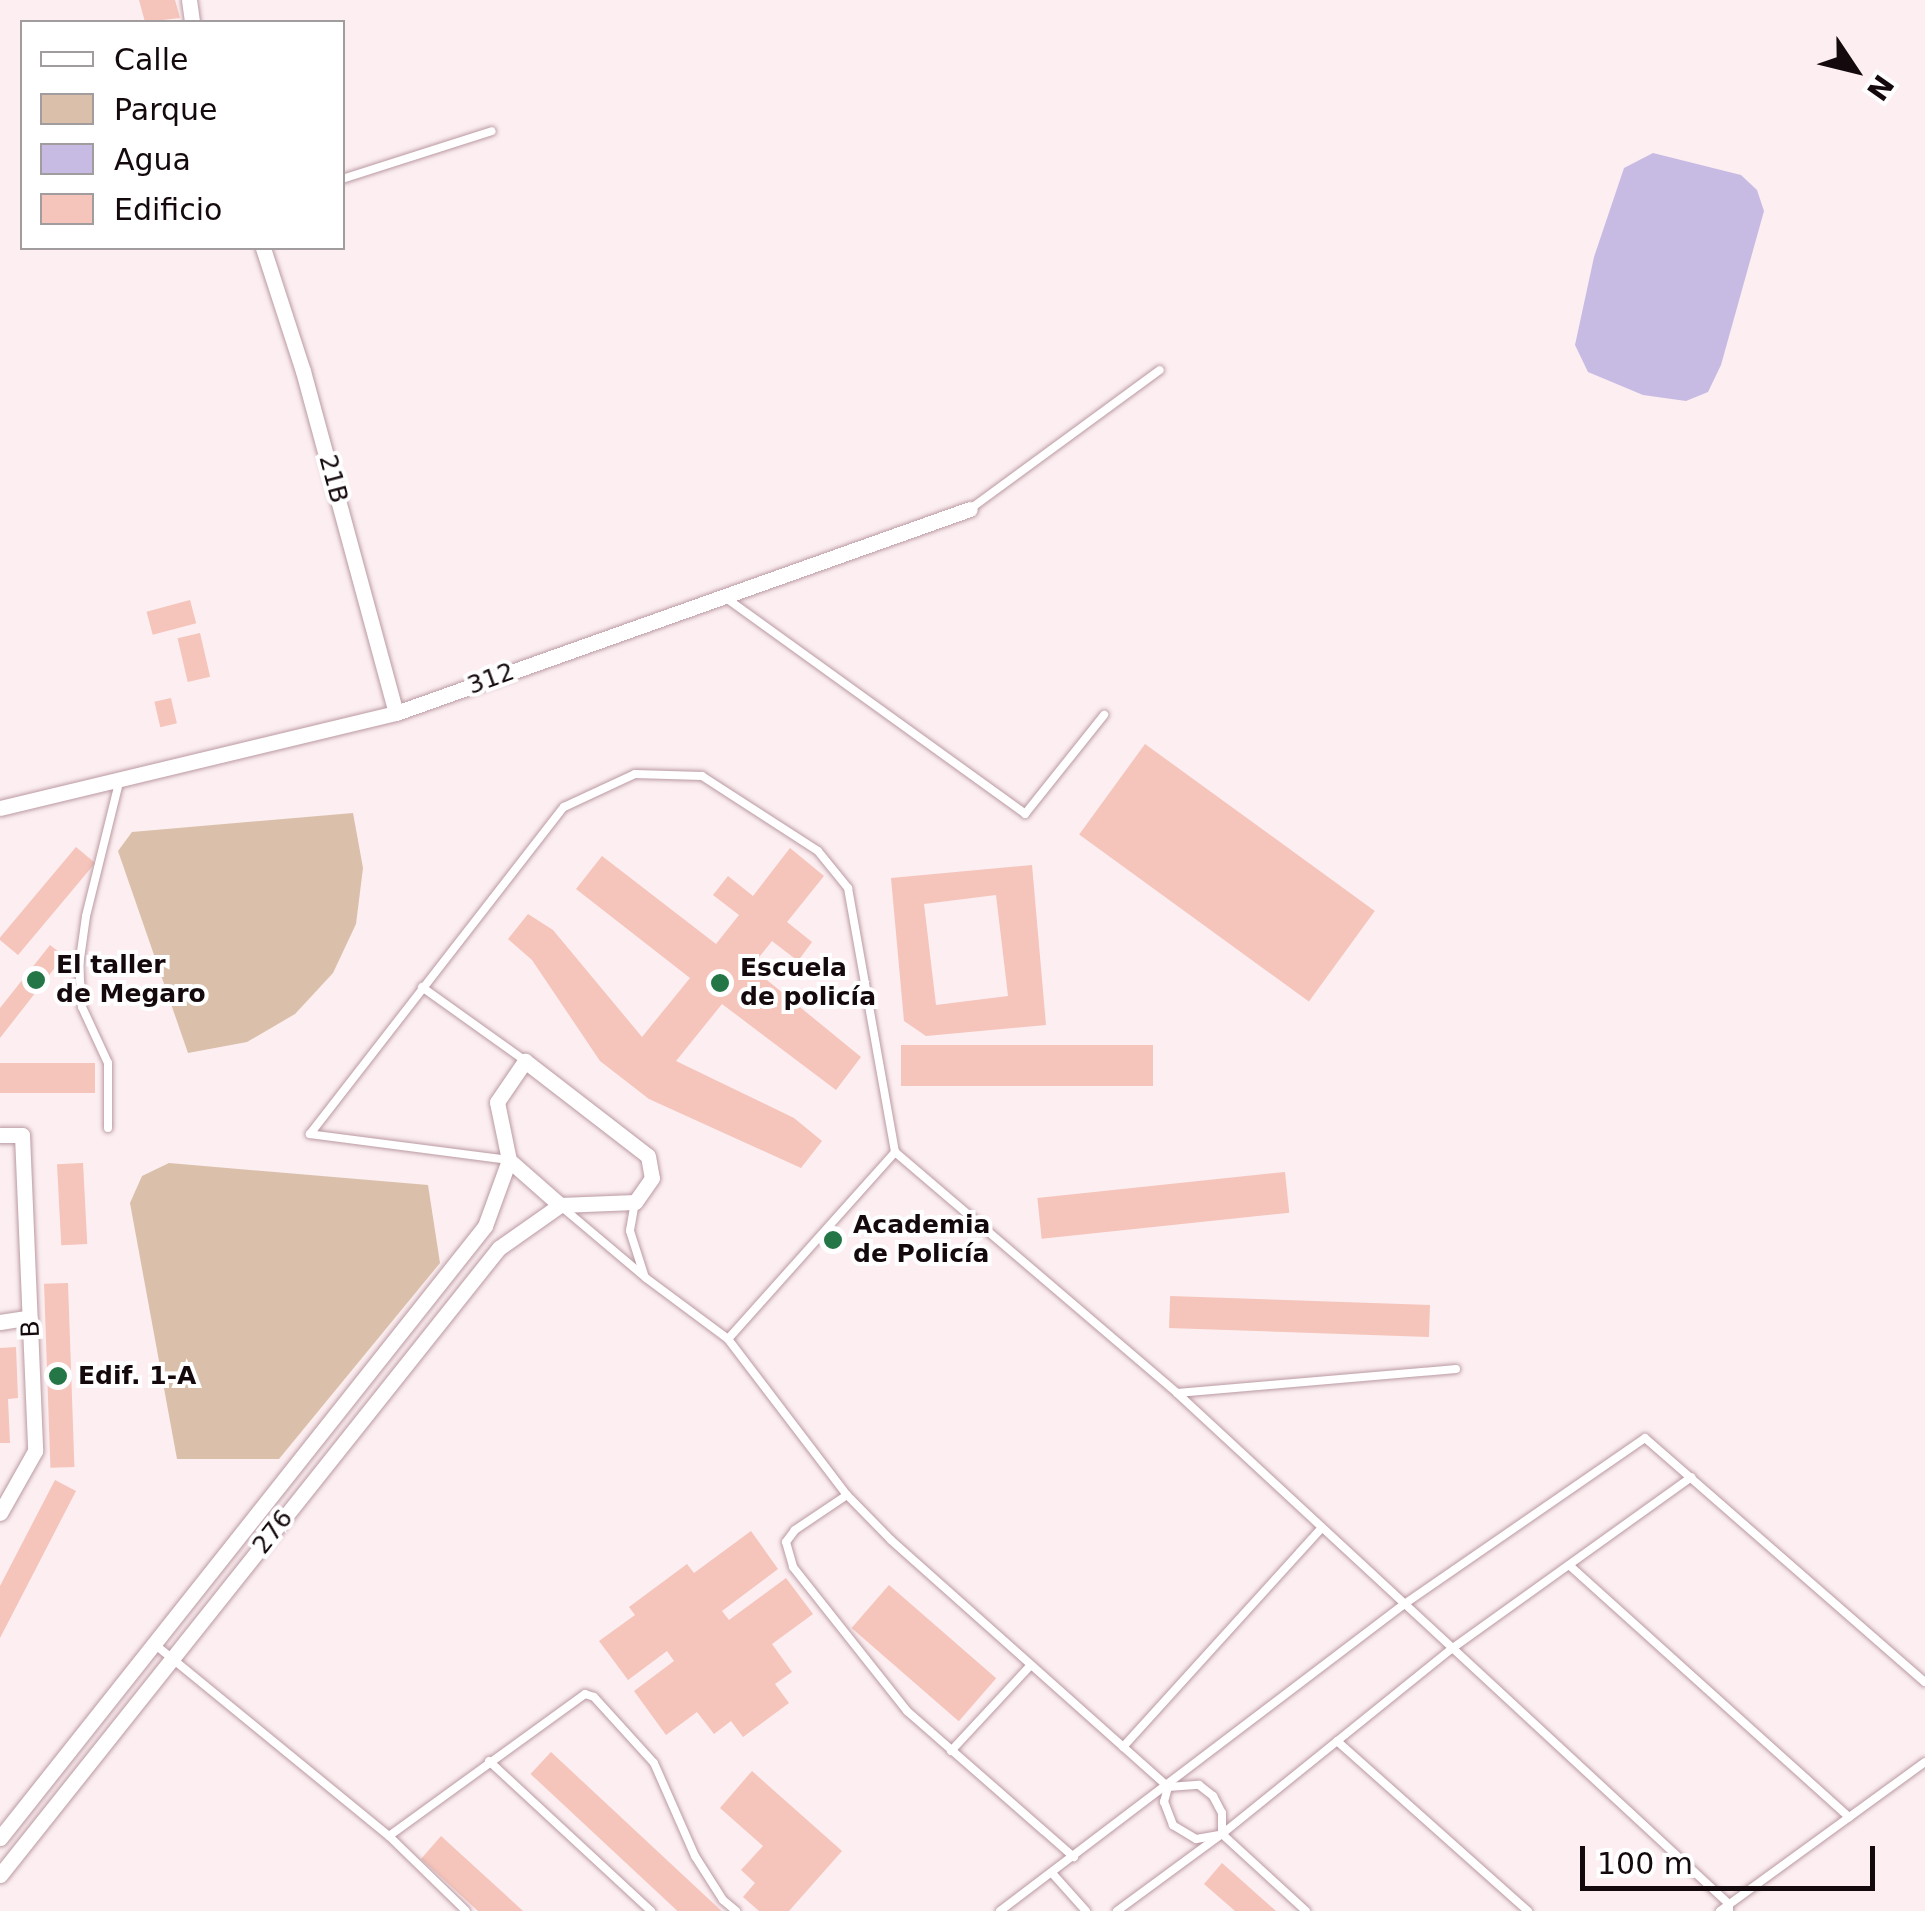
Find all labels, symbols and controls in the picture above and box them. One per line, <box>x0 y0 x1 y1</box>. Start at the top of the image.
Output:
legend <box>20 20 345 250</box>
north arrow <box>1805 20 1905 120</box>
text: Calle <box>114 42 188 77</box>
text: N <box>1860 68 1900 107</box>
text: Parque <box>114 92 217 127</box>
text: Agua <box>114 142 191 177</box>
text: Edificio <box>114 192 222 227</box>
street label: 21B <box>312 451 354 507</box>
street label: 312 <box>463 657 519 701</box>
place label: El taller de Megaro <box>56 951 206 1010</box>
place label: Escuela de policía <box>740 954 876 1013</box>
marker: El taller de Megaro <box>25 969 47 991</box>
marker: Escuela de policía <box>709 972 731 994</box>
place label: Academia de Policía <box>853 1211 990 1270</box>
marker: Academia de Policía <box>822 1229 844 1251</box>
street label: B <box>16 1320 46 1338</box>
place label: Edif. 1-A <box>78 1361 196 1391</box>
marker: Edif. 1-A <box>47 1365 69 1387</box>
street label: 276 <box>246 1504 300 1560</box>
scale bar <box>1585 1826 1880 1888</box>
text: 100 m <box>1597 1846 1693 1881</box>

